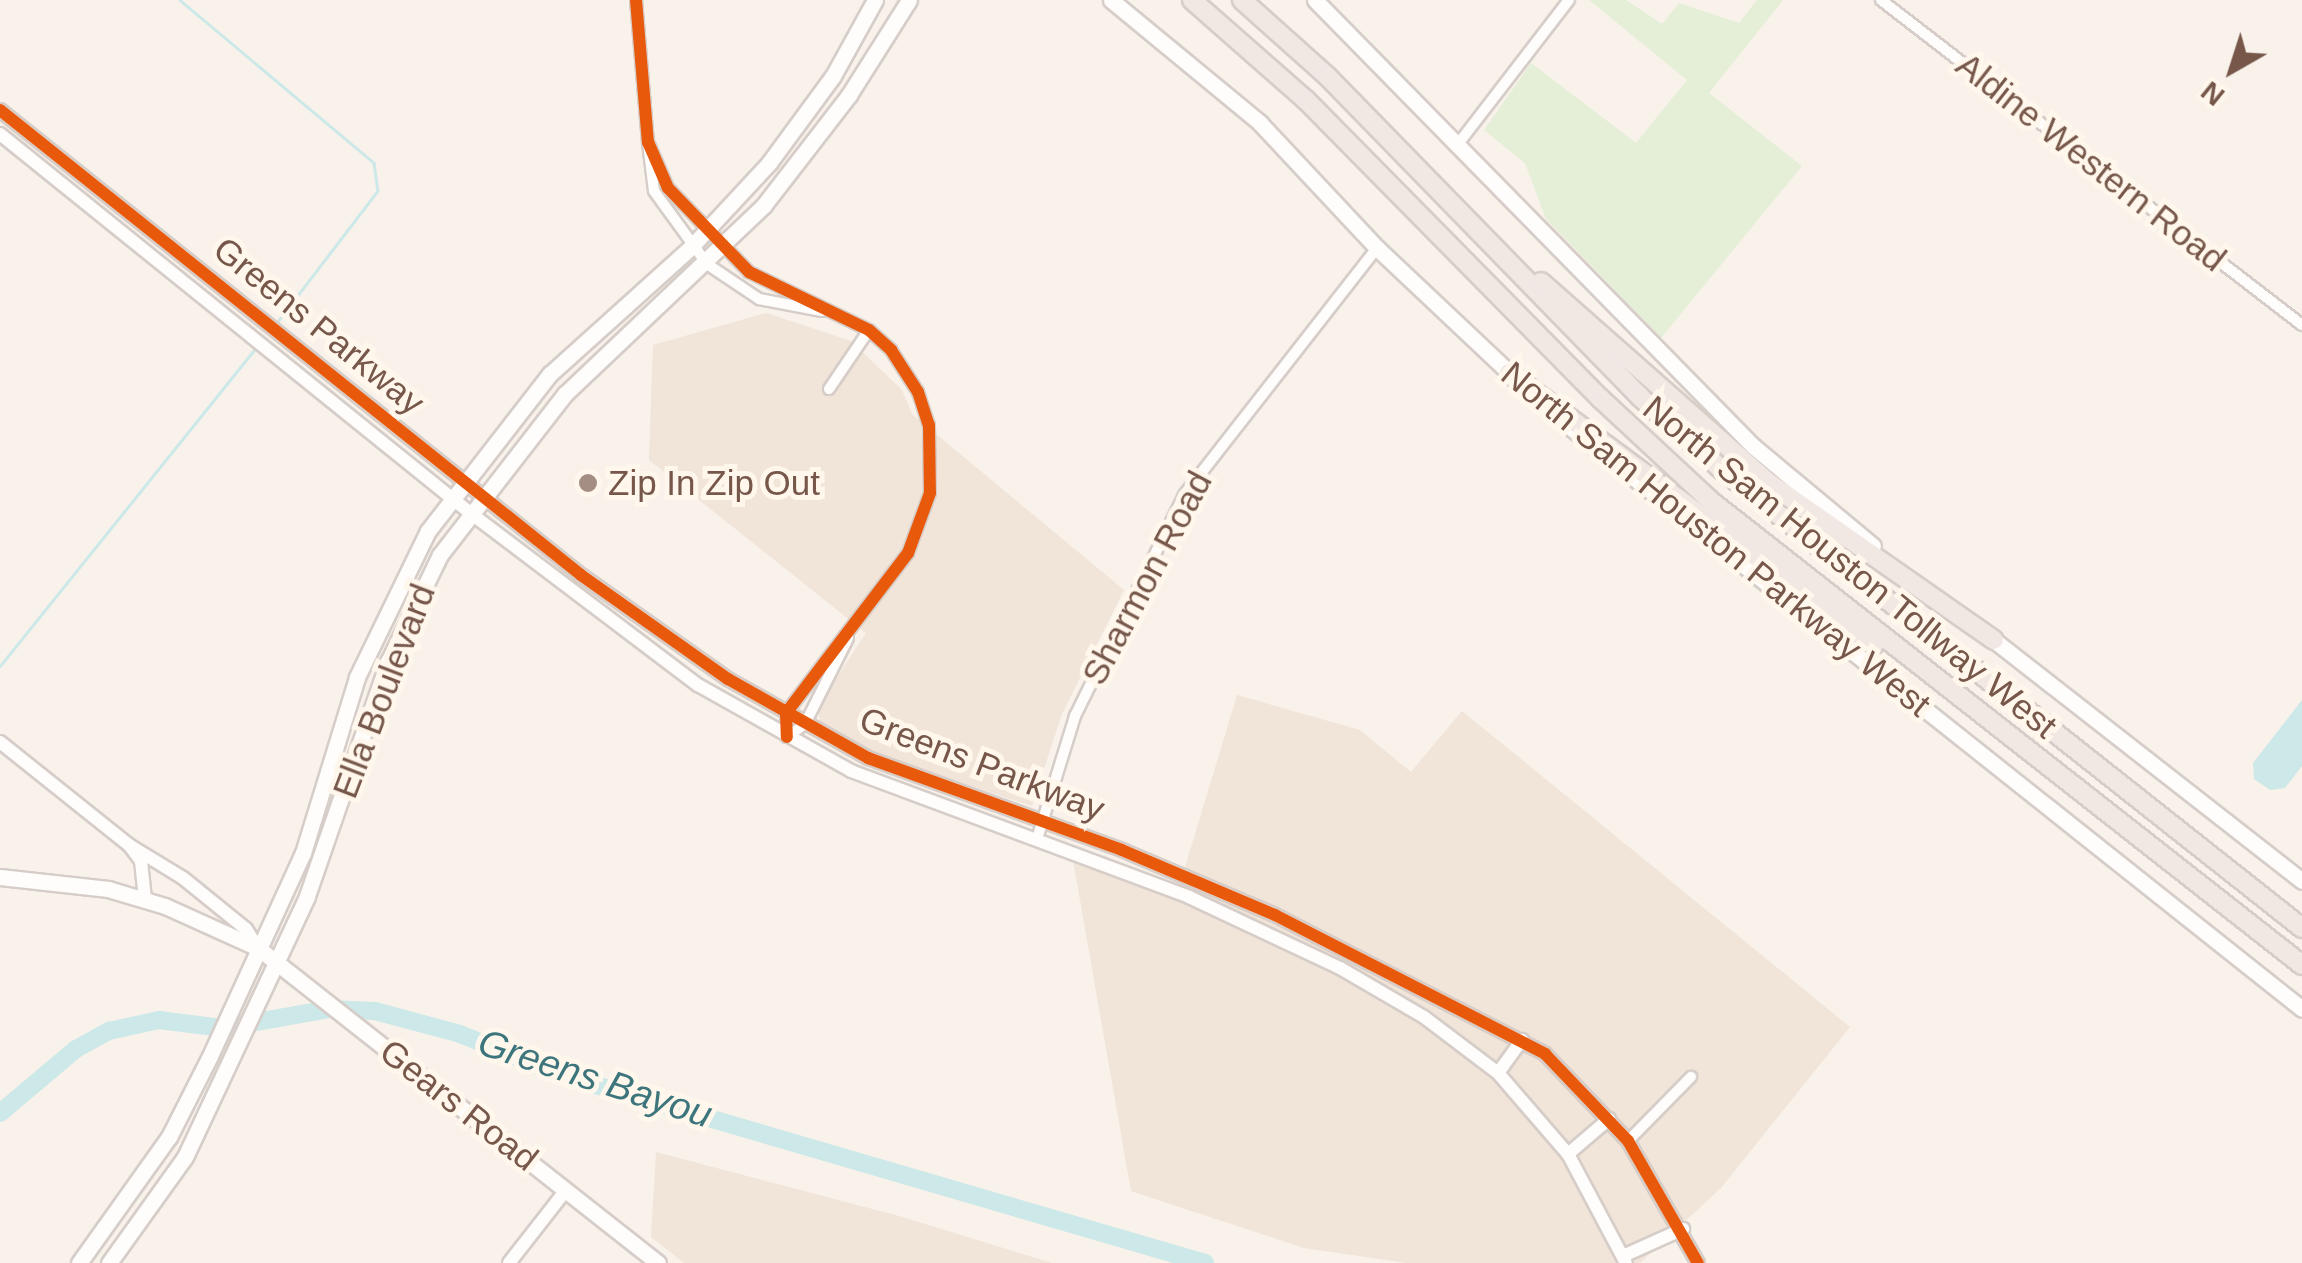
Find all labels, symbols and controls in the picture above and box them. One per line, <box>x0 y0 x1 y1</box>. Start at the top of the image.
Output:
north arrow <box>2182 20 2282 120</box>
street label: Aldine Western Road <box>1948 44 2234 280</box>
text: N <box>2195 75 2230 112</box>
street label: Greens Parkway <box>205 228 433 424</box>
street label: North Sam Houston Parkway West <box>1493 353 1939 725</box>
street label: North Sam Houston Tollway West <box>1634 387 2066 747</box>
place label: Zip In Zip Out <box>608 462 820 504</box>
street label: Sharmon Road <box>1073 464 1221 692</box>
marker: Zip In Zip Out <box>577 472 599 494</box>
street label: Ella Boulevard <box>324 578 444 804</box>
street label: Greens Parkway <box>854 698 1110 830</box>
water label: Greens Bayou <box>472 1020 718 1138</box>
street label: Gears Road <box>372 1030 546 1180</box>

